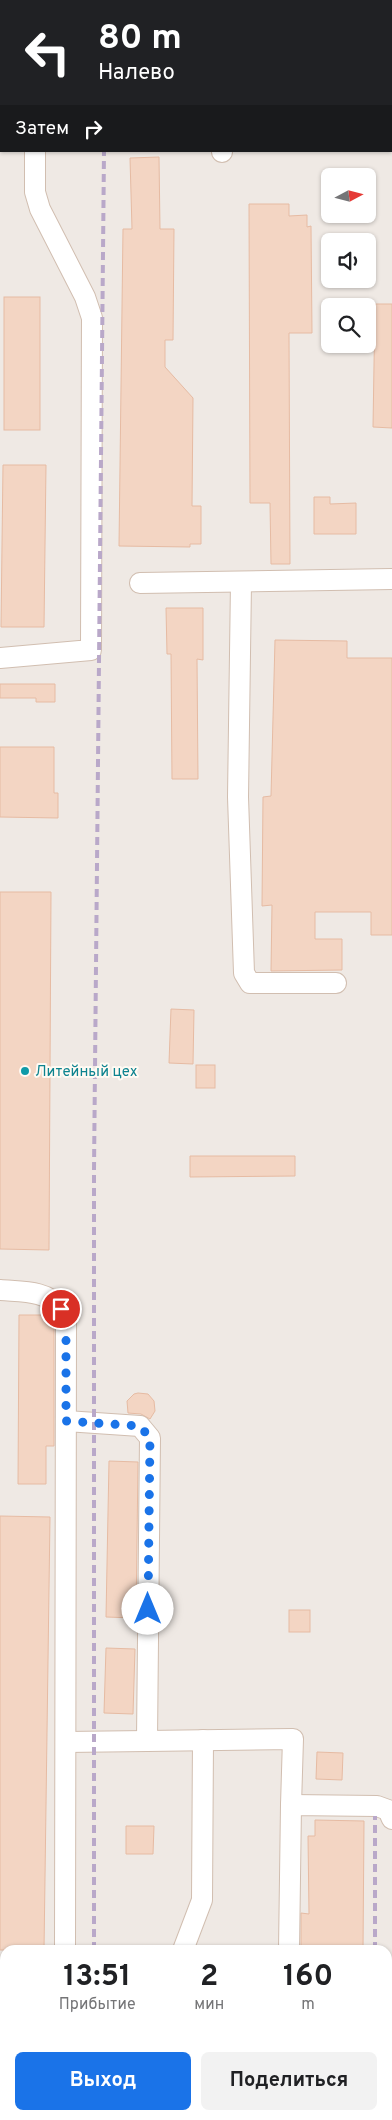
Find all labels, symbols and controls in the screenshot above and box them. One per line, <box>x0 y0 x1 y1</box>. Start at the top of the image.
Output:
text: 80 m <box>98 17 182 61</box>
icon: left <box>15 20 80 85</box>
text: Налево <box>98 60 175 87</box>
icon: right <box>79 115 107 143</box>
text: Затем <box>15 117 69 141</box>
north arrow <box>321 168 376 222</box>
map controls <box>321 168 376 353</box>
button: sound <box>321 233 376 288</box>
button: search <box>321 298 376 353</box>
place label: Литейный цех <box>35 1063 138 1082</box>
marker: Литейный цех <box>19 1065 31 1077</box>
pin <box>40 1288 82 1330</box>
icon: arrive <box>47 1295 75 1323</box>
position arrow <box>121 1582 173 1634</box>
text: 13:51 <box>63 1959 131 1996</box>
text: 2 <box>200 1959 218 1996</box>
text: 160 <box>283 1959 333 1996</box>
text: Прибытие <box>59 1995 136 2015</box>
text: мин <box>194 1995 224 2015</box>
text: m <box>301 1995 315 2015</box>
button: Выход <box>15 2052 191 2110</box>
button: Поделиться <box>201 2052 377 2110</box>

